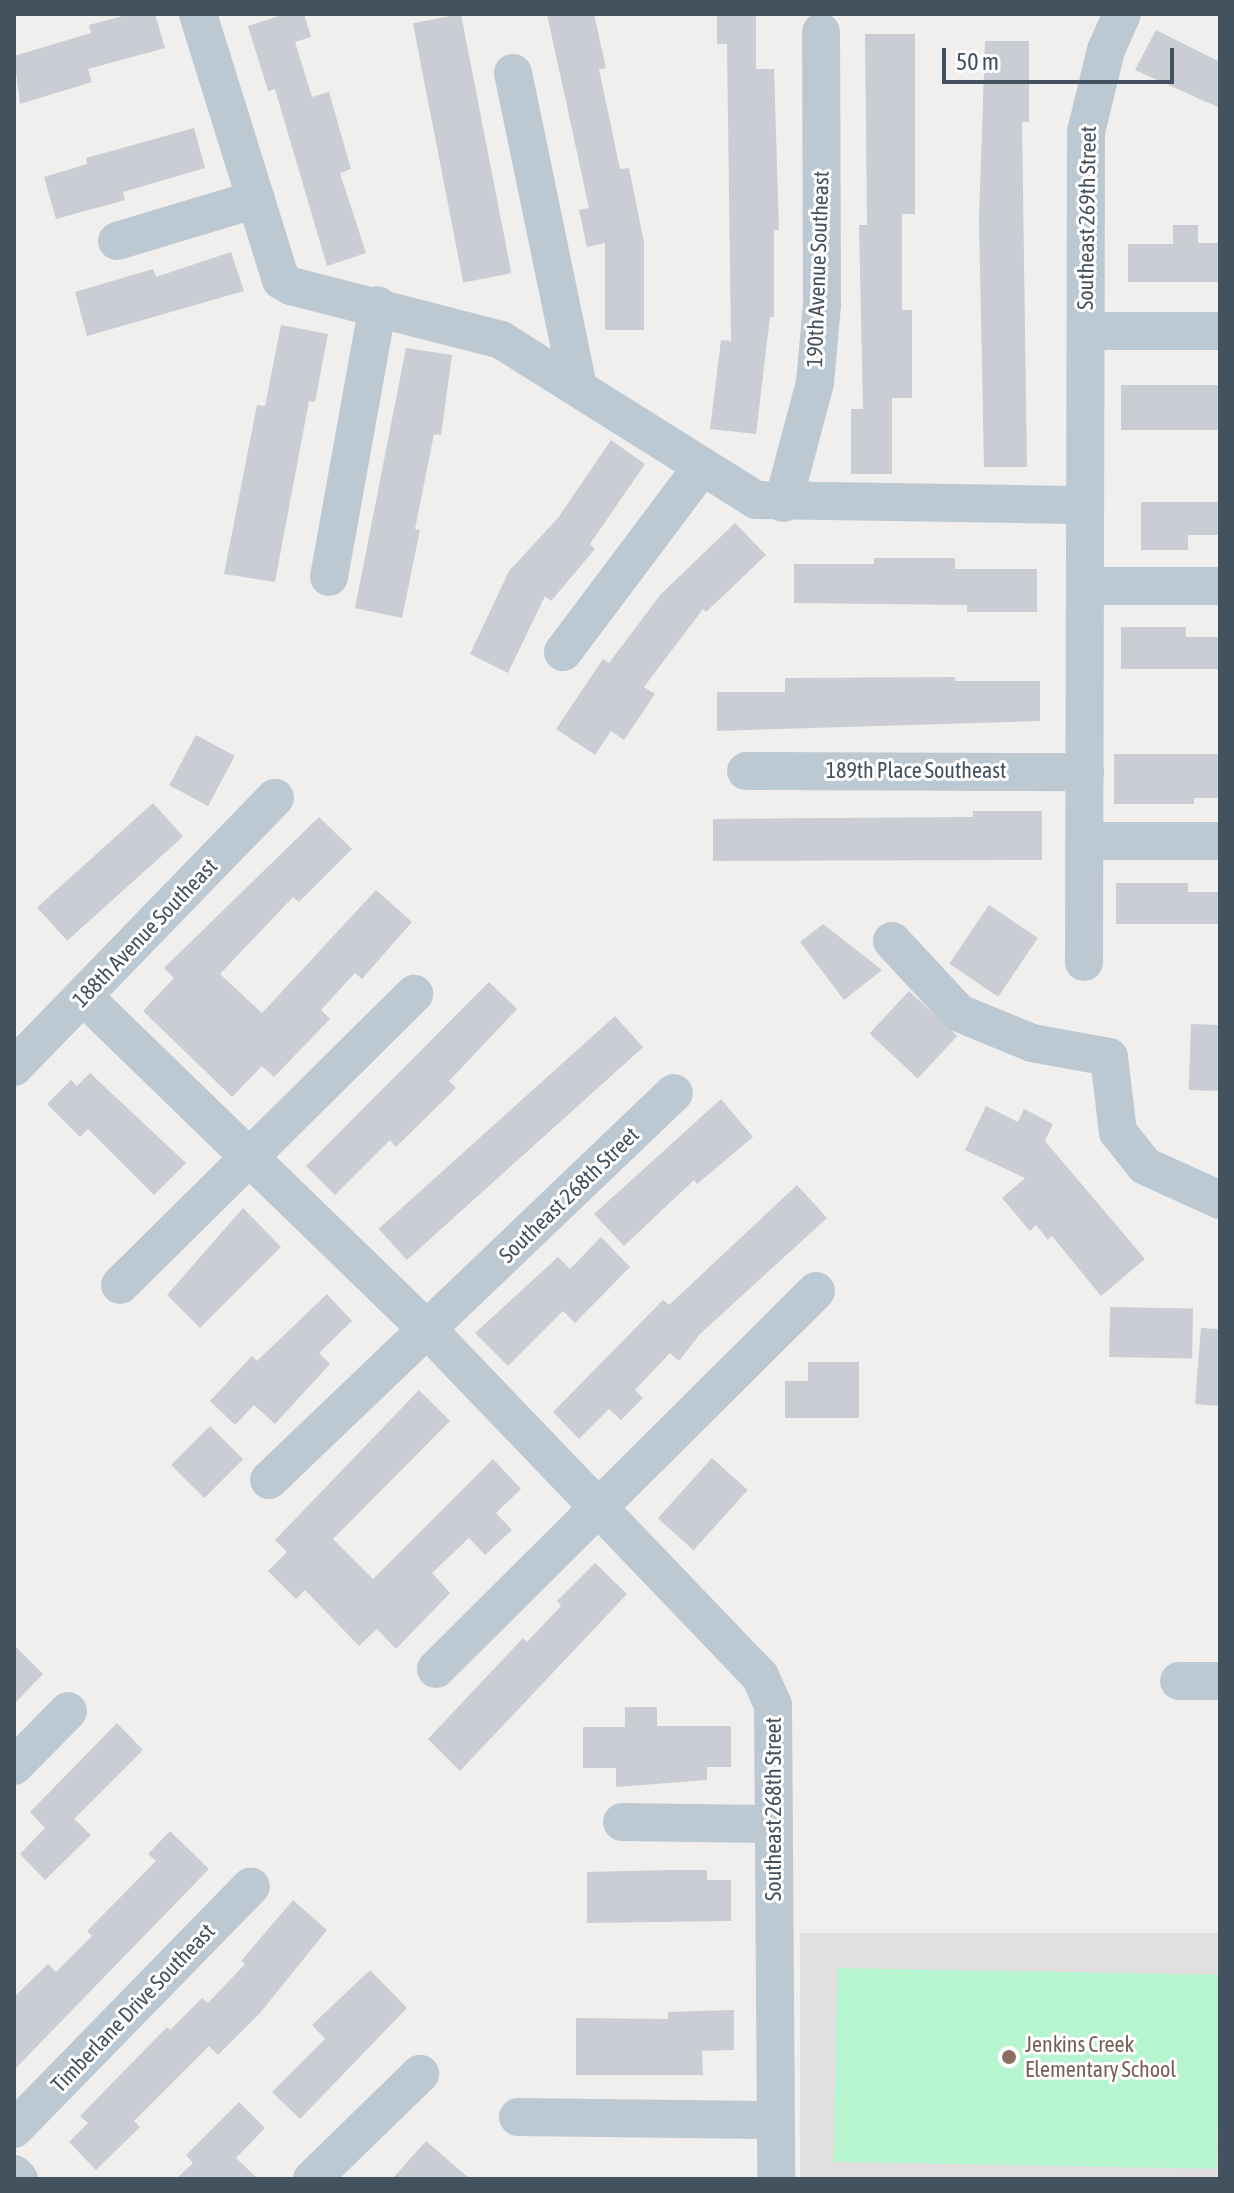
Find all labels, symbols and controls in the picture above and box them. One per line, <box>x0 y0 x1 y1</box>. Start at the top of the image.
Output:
scale bar <box>946 32 1178 82</box>
text: 50 m <box>956 48 999 75</box>
street label: Southeast 269th Street <box>1072 126 1102 310</box>
street label: 190th Avenue Southeast <box>801 170 835 368</box>
street label: 189th Place Southeast <box>826 758 1006 784</box>
street label: 188th Avenue Southeast <box>67 853 223 1013</box>
street label: Southeast 268th Street <box>494 1122 644 1268</box>
street label: Southeast 268th Street <box>761 1717 787 1901</box>
street label: Timberlane Drive Southeast <box>46 1918 220 2098</box>
place label: Jenkins Creek Elementary School <box>1025 2031 1176 2082</box>
marker: Jenkins Creek Elementary School <box>1000 2048 1018 2066</box>

